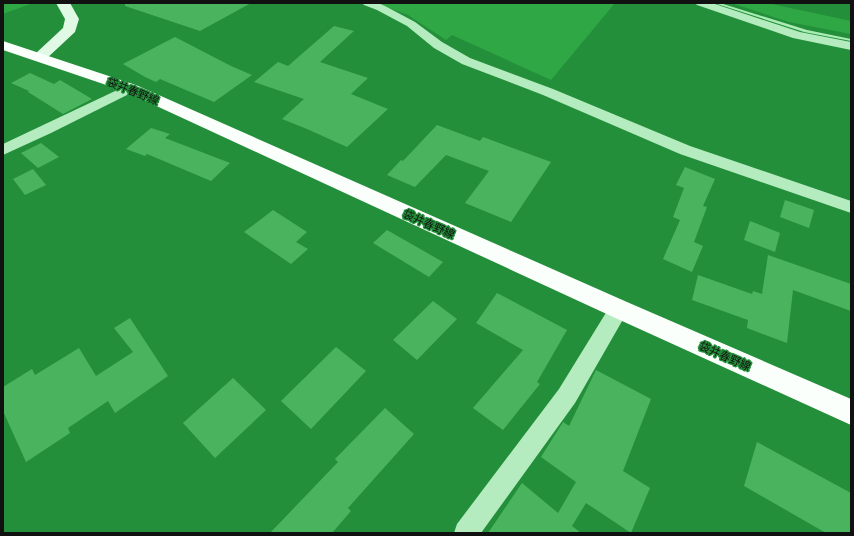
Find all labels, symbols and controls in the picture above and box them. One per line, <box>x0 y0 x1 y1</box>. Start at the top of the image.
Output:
street label: 袋井春野線 <box>105 75 161 108</box>
street label: 袋井春野線 <box>401 207 457 242</box>
street label: 袋井春野線 <box>697 339 753 374</box>

